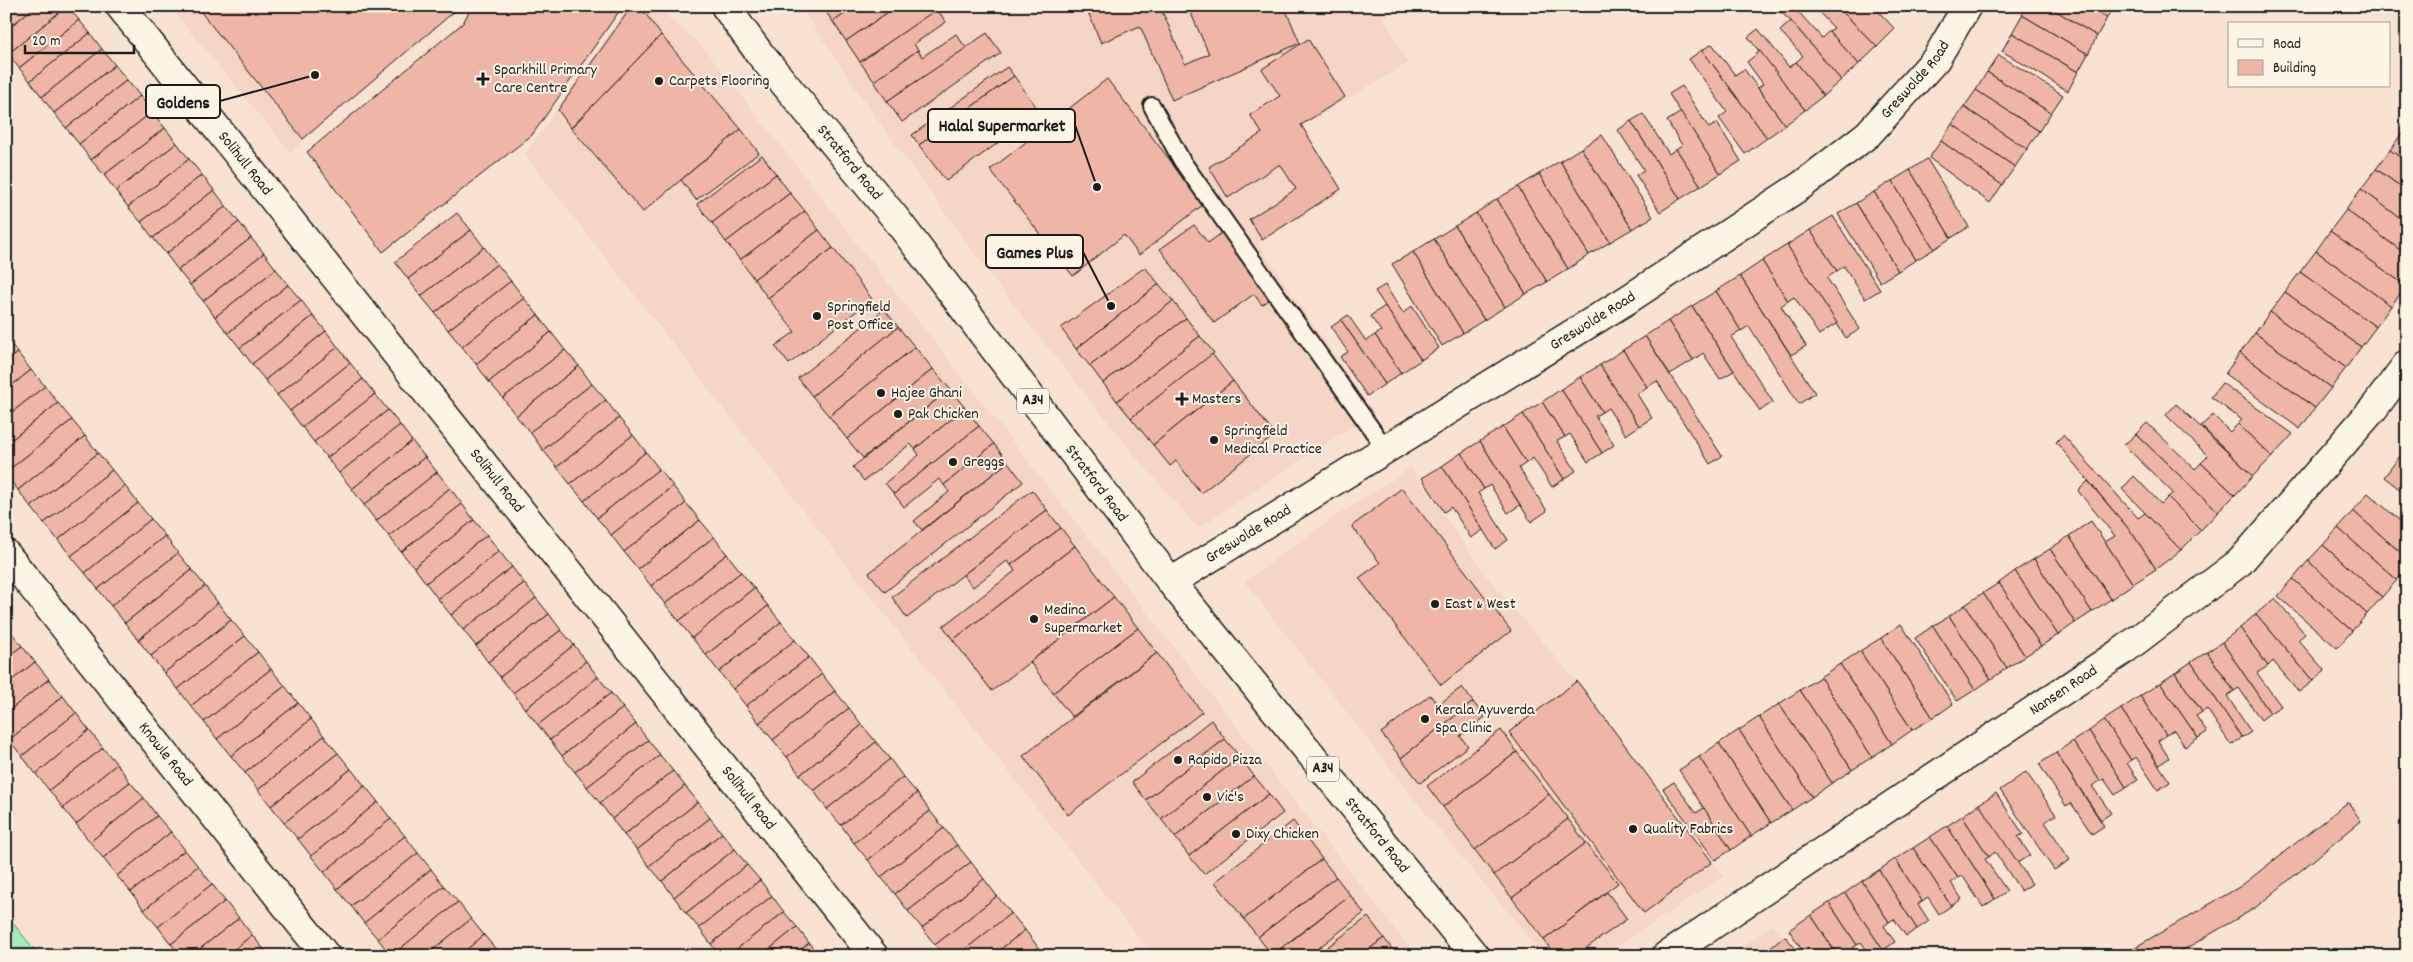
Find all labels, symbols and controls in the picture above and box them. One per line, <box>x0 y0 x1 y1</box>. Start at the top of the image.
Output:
scale bar <box>25 22 134 54</box>
legend <box>2228 22 2390 88</box>
text: 20 m <box>32 31 60 53</box>
text: Road <box>2273 34 2301 56</box>
street label: Greswolde Road <box>1875 36 1956 124</box>
text: Building <box>2273 58 2316 80</box>
place label: Sparkhill Primary Care Centre <box>494 59 598 100</box>
place label: Carpets Flooring <box>669 70 770 93</box>
marker: Sparkhill Primary Care Centre <box>476 72 490 86</box>
marker: Carpets Flooring <box>653 75 665 87</box>
callout: Goldens <box>146 85 220 118</box>
text: Goldens <box>156 92 210 117</box>
callout: Halal Supermarket <box>928 109 1075 142</box>
text: Halal Supermarket <box>939 115 1066 140</box>
street label: Stratford Road <box>811 120 888 205</box>
street label: Solihull Road <box>212 126 278 201</box>
callout: Games Plus <box>986 235 1083 268</box>
text: Games Plus <box>996 242 1074 267</box>
street label: Greswolde Road <box>1545 286 1640 356</box>
place label: Springfield Post Office <box>827 296 894 337</box>
marker: Springfield Post Office <box>811 310 823 322</box>
place label: Hajee Ghani <box>891 382 962 405</box>
marker: Hajee Ghani <box>875 387 887 399</box>
road number: A34 <box>1017 388 1049 414</box>
place label: Masters <box>1192 388 1241 411</box>
marker: Masters <box>1176 393 1188 405</box>
place label: Pak Chicken <box>908 403 979 426</box>
marker: Pak Chicken <box>892 408 904 420</box>
place label: Springfield Medical Practice <box>1224 420 1322 461</box>
marker: Springfield Medical Practice <box>1208 434 1220 446</box>
street label: Stratford Road <box>1059 440 1133 527</box>
street label: Solihull Road <box>464 444 529 518</box>
place label: Greggs <box>963 451 1005 474</box>
marker: Greggs <box>947 456 959 468</box>
street label: Greswolde Road <box>1201 499 1296 569</box>
place label: East & West <box>1445 593 1516 616</box>
marker: East & West <box>1429 598 1441 610</box>
place label: Medina Supermarket <box>1044 599 1122 640</box>
marker: Medina Supermarket <box>1028 613 1040 625</box>
street label: Nansen Road <box>2025 659 2102 722</box>
place label: Kerala Ayuverda Spa Clinic <box>1435 699 1535 740</box>
marker: Kerala Ayuverda Spa Clinic <box>1419 713 1431 725</box>
street label: Knowle Road <box>133 717 198 791</box>
place label: Rapido Pizza <box>1188 749 1262 772</box>
marker: Rapido Pizza <box>1172 754 1184 766</box>
road number: A34 <box>1307 756 1339 782</box>
street label: Solihull Road <box>716 761 781 835</box>
place label: Vic's <box>1217 786 1244 809</box>
marker: Vic's <box>1201 791 1213 803</box>
street label: Stratford Road <box>1339 792 1415 878</box>
place label: Quality Fabrics <box>1643 818 1733 841</box>
place label: Dixy Chicken <box>1246 823 1319 846</box>
marker: Quality Fabrics <box>1627 823 1639 835</box>
marker: Dixy Chicken <box>1230 828 1242 840</box>

